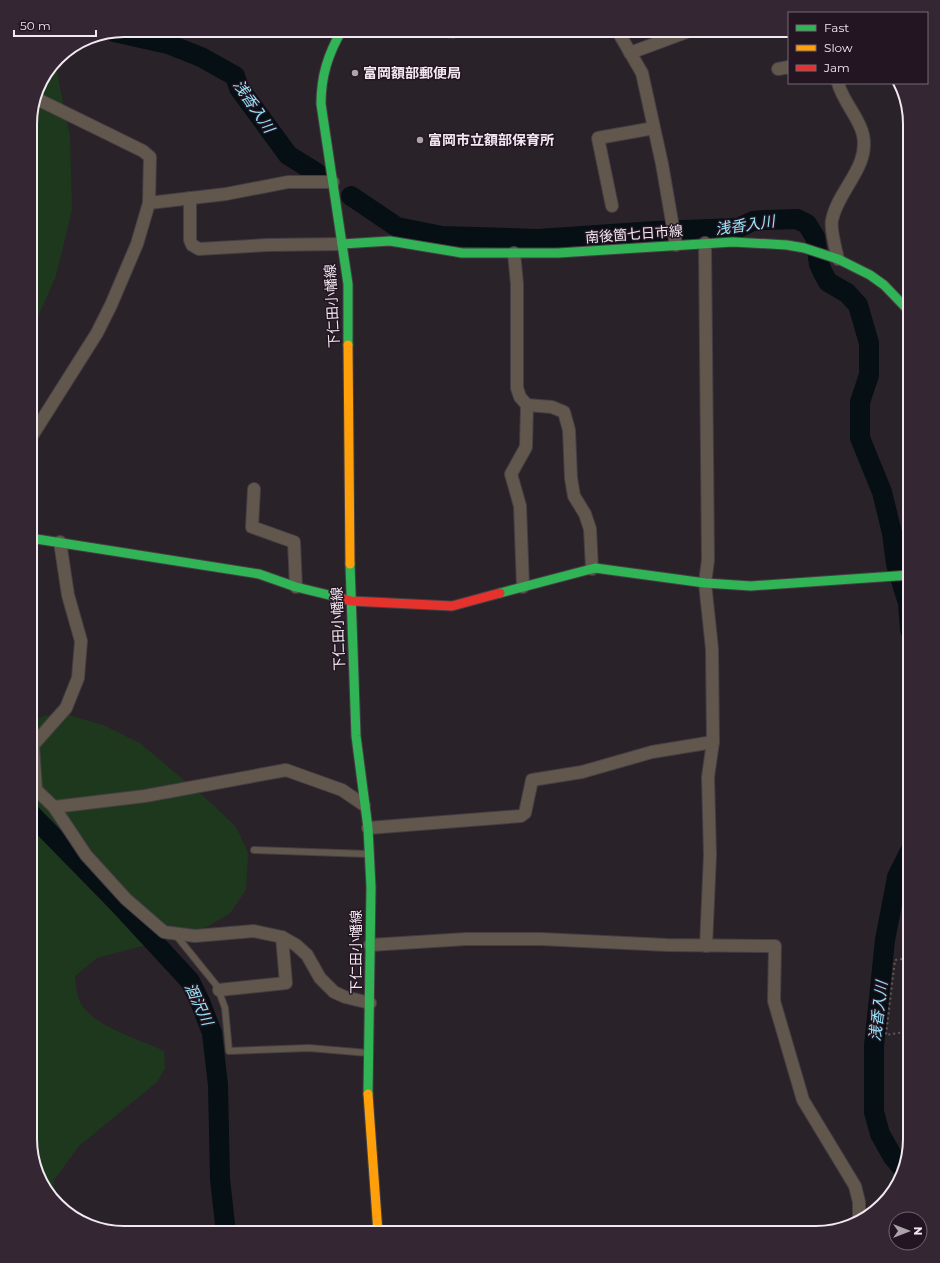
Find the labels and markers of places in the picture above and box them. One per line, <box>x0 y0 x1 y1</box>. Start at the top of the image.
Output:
place label: 富岡額部郵便局 <box>363 64 461 82</box>
marker: 富岡額部郵便局 <box>350 68 360 78</box>
place label: 富岡市立額部保育所 <box>428 131 554 149</box>
marker: 富岡市立額部保育所 <box>415 135 425 145</box>

